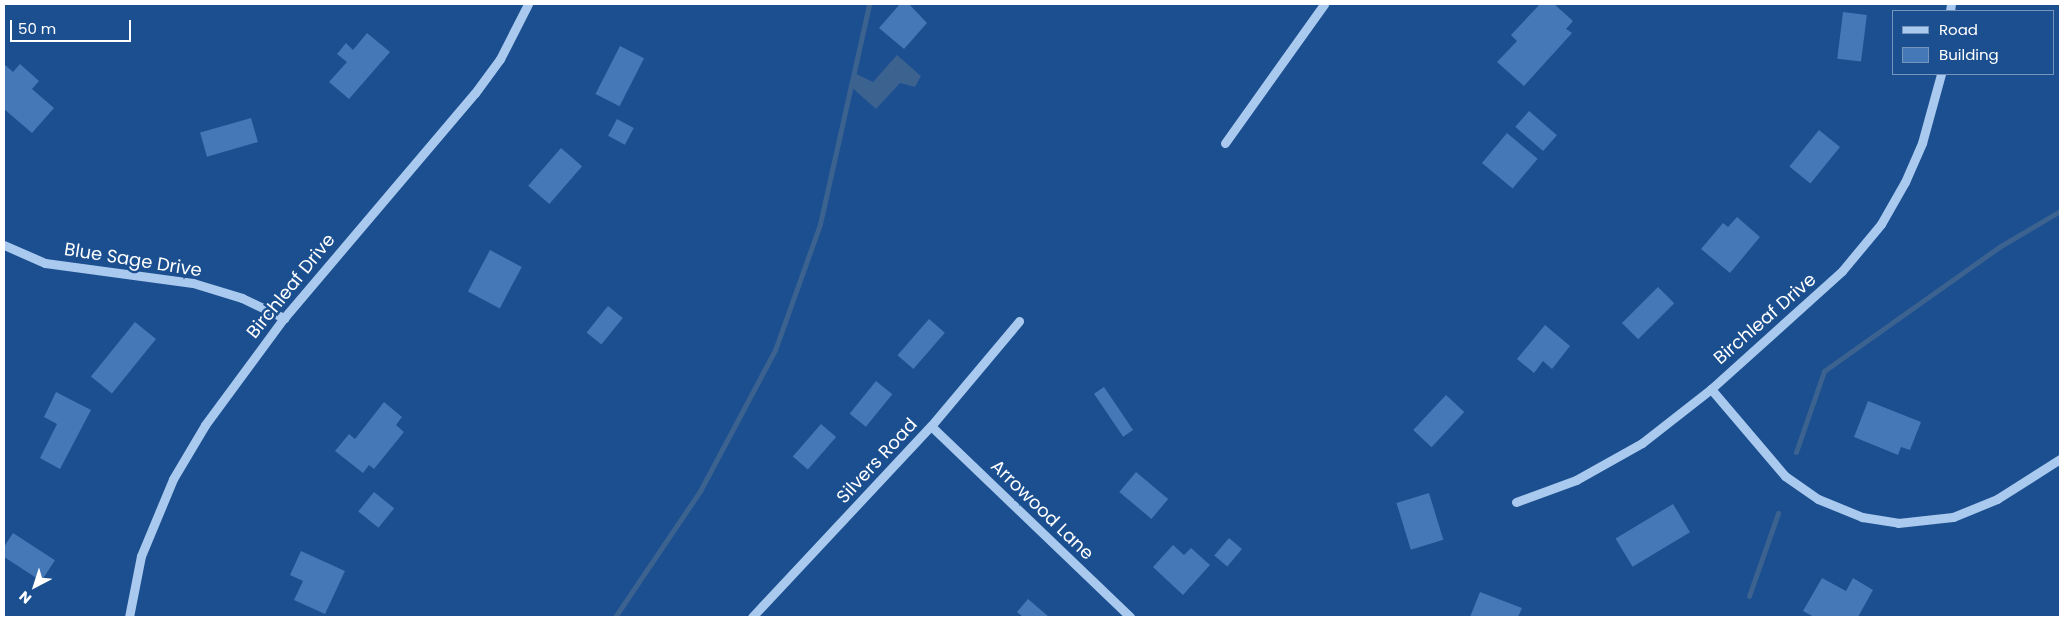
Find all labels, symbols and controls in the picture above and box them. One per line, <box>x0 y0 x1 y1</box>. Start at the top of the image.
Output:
scale bar <box>12 10 134 42</box>
legend <box>1892 10 2054 75</box>
text: 50 m <box>18 18 56 39</box>
text: Road <box>1939 19 1978 40</box>
text: Building <box>1939 44 1999 65</box>
street label: Birchleaf Drive <box>242 229 340 343</box>
street label: Blue Sage Drive <box>63 238 203 282</box>
street label: Birchleaf Drive <box>1710 269 1820 369</box>
street label: Silvers Road <box>832 414 922 508</box>
street label: Arrowood Lane <box>986 456 1098 564</box>
north arrow <box>10 561 60 611</box>
text: N <box>15 586 36 609</box>

